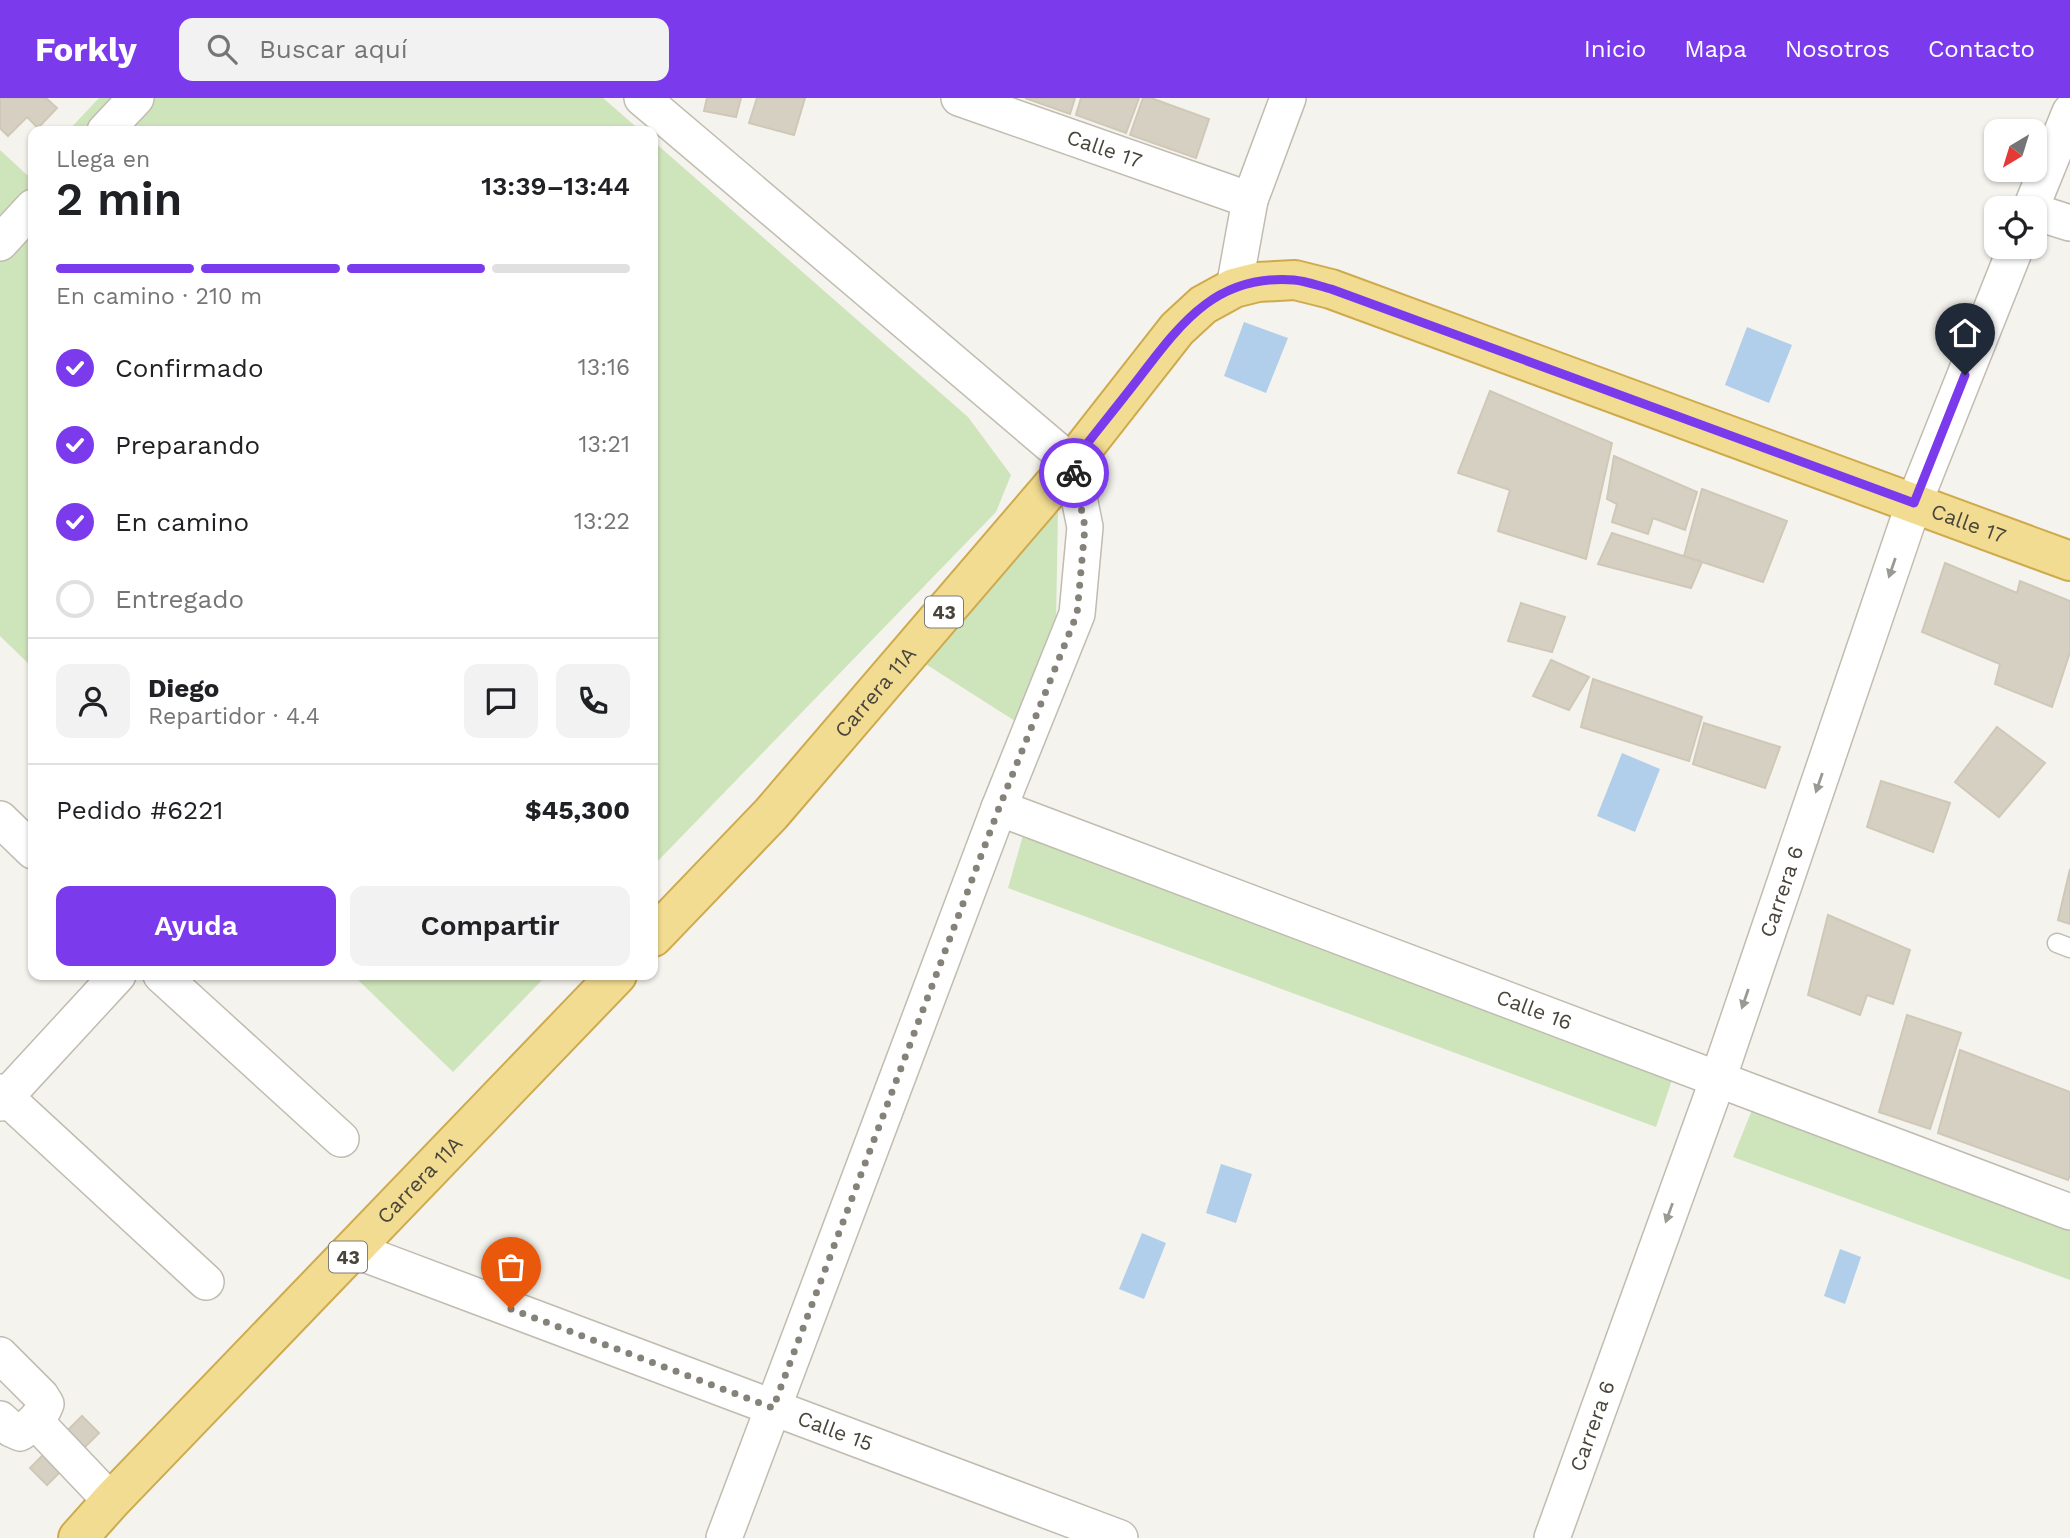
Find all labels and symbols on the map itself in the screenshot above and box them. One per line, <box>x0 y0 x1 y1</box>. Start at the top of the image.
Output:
north arrow <box>1984 119 2048 182</box>
street label: Calle 17 <box>1064 124 1146 173</box>
pin <box>1935 303 1995 375</box>
courier <box>1039 438 1109 508</box>
street label: Calle 17 <box>1928 498 2010 548</box>
one-way arrow <box>1886 558 1897 579</box>
road number: 43 <box>925 597 963 628</box>
street label: Carrera 11A <box>829 641 921 742</box>
one-way arrow <box>1813 773 1823 794</box>
street label: Carrera 6 <box>1754 843 1808 940</box>
street label: Calle 16 <box>1493 984 1576 1035</box>
one-way arrow <box>1739 988 1750 1009</box>
street label: Carrera 11A <box>372 1131 467 1229</box>
one-way arrow <box>1663 1203 1674 1224</box>
pin <box>481 1237 541 1309</box>
road number: 43 <box>329 1242 367 1273</box>
street label: Carrera 6 <box>1564 1377 1620 1475</box>
street label: Calle 15 <box>794 1405 876 1456</box>

